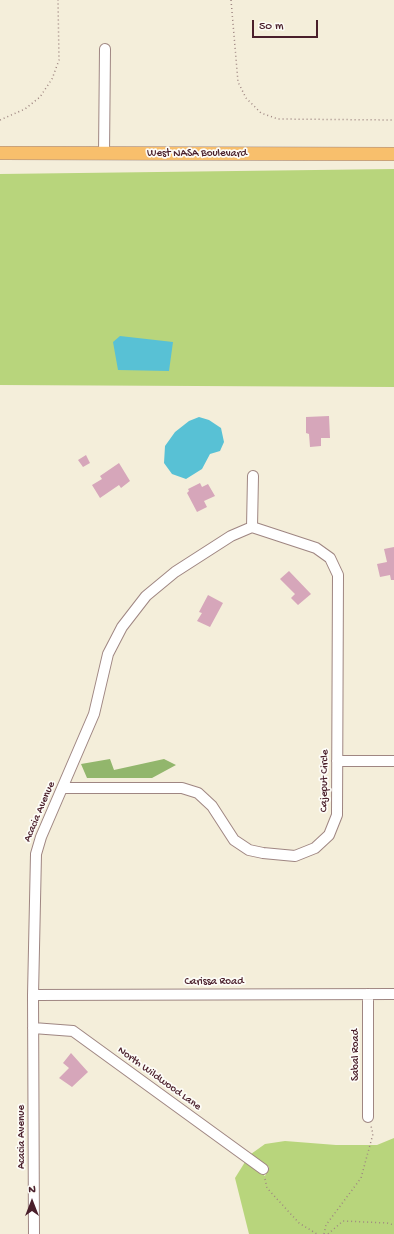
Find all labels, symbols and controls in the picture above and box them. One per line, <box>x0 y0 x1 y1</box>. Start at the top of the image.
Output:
scale bar <box>254 12 320 38</box>
text: 50 m <box>259 20 284 34</box>
street label: West NASA Boulevard <box>147 147 247 161</box>
street label: Cajeput Circle <box>318 750 332 812</box>
street label: Acacia Avenue <box>21 780 59 844</box>
street label: Carissa Road <box>184 975 244 989</box>
street label: Sabal Road <box>349 1029 363 1081</box>
street label: North Wildwood Lane <box>114 1044 204 1114</box>
street label: Acacia Avenue <box>15 1105 29 1169</box>
north arrow <box>12 1182 52 1222</box>
text: N <box>28 1184 36 1196</box>

